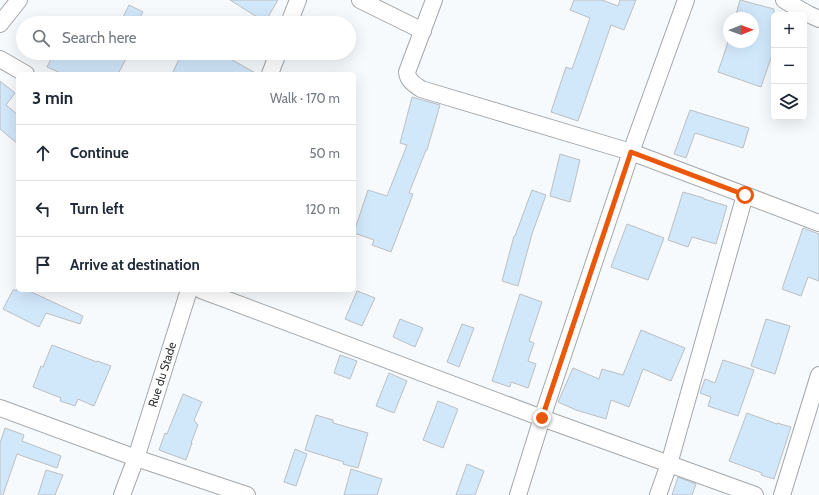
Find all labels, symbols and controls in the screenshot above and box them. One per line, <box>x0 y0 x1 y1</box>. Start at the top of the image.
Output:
north arrow <box>723 12 759 48</box>
map controls <box>771 12 807 120</box>
button: + <box>771 12 807 48</box>
search box <box>16 16 356 60</box>
icon: search <box>30 27 52 49</box>
text: Search here <box>62 29 137 47</box>
button: − <box>771 48 807 84</box>
button: layers <box>771 84 807 120</box>
text: 3 min <box>32 88 73 108</box>
text: Walk · 170 m <box>270 90 340 106</box>
icon: ahead <box>32 142 54 164</box>
text: Continue <box>70 144 129 162</box>
text: 50 m <box>310 145 340 161</box>
route start <box>736 186 754 204</box>
icon: left <box>32 198 54 220</box>
text: Turn left <box>70 200 124 218</box>
text: 120 m <box>306 201 340 217</box>
icon: arrive <box>32 254 54 276</box>
text: Arrive at destination <box>70 256 200 274</box>
street label: Rue du Stade <box>145 340 179 409</box>
route end <box>533 409 551 427</box>

